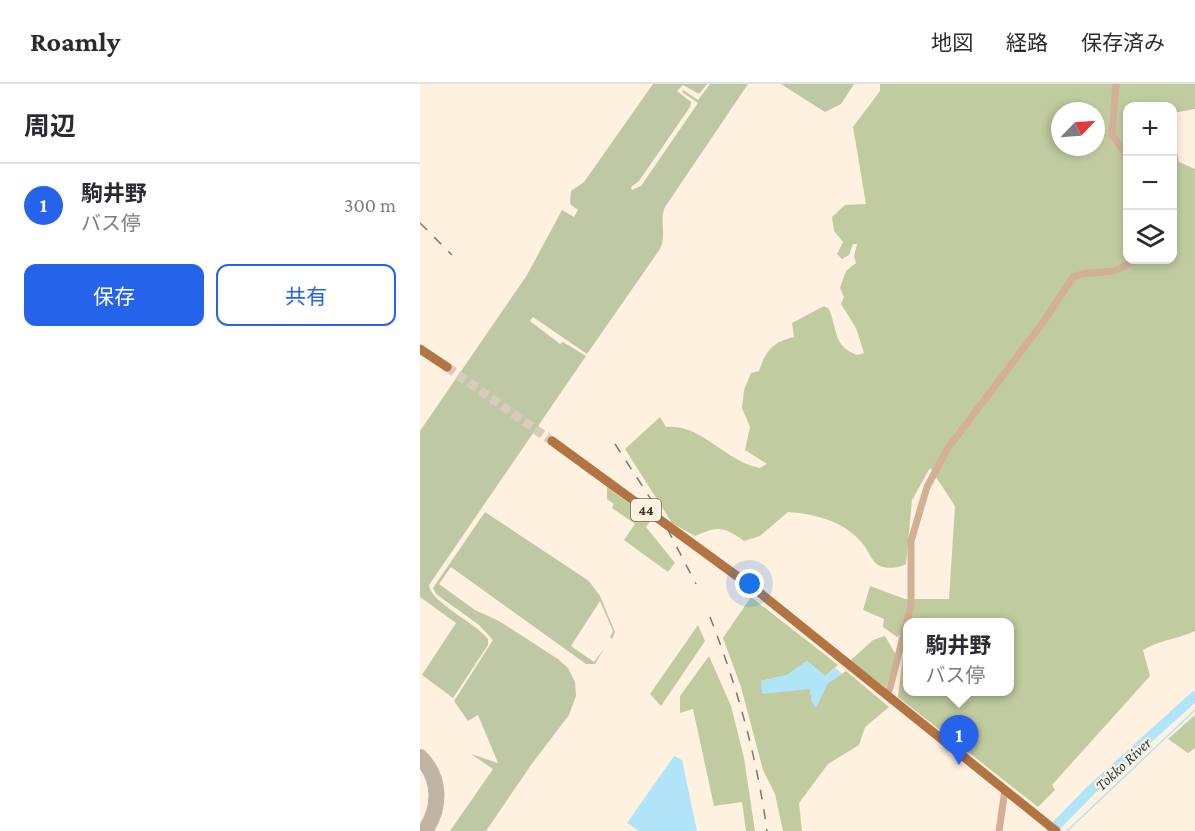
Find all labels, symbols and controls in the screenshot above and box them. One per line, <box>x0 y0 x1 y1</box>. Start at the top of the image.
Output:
text: Roamly <box>30 26 120 57</box>
text: 地図 <box>931 31 973 55</box>
text: 経路 <box>1006 31 1048 55</box>
text: 保存済み <box>1081 31 1165 55</box>
north arrow <box>1051 102 1105 156</box>
map controls <box>1123 102 1177 264</box>
button: + <box>1123 102 1177 156</box>
text: 周辺 <box>24 112 76 141</box>
button: − <box>1123 156 1177 210</box>
text: 駒井野 <box>81 181 147 206</box>
text: 1 <box>40 194 47 216</box>
text: 300 m <box>344 194 396 216</box>
button: layers <box>1123 210 1177 264</box>
text: バス停 <box>81 212 141 234</box>
button: 保存 <box>24 264 204 326</box>
button: 共有 <box>216 264 396 326</box>
road number: 44 <box>631 499 661 521</box>
your location <box>735 569 764 598</box>
popup <box>903 618 1014 696</box>
text: 駒井野 <box>925 633 992 658</box>
text: バス停 <box>925 664 985 686</box>
pin: 1 <box>940 716 978 765</box>
water label: Tokko River <box>1092 734 1155 794</box>

